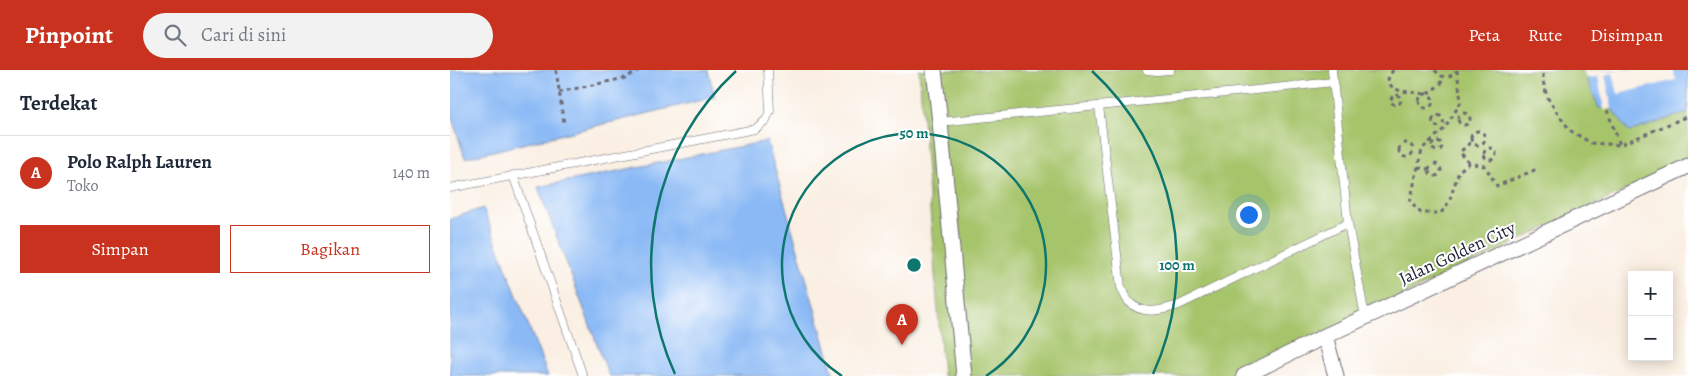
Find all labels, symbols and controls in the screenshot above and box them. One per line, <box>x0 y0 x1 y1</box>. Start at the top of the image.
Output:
search box <box>143 13 493 58</box>
text: Pinpoint <box>25 19 113 51</box>
icon: search <box>161 21 189 49</box>
text: Cari di sini <box>201 22 286 48</box>
text: Peta <box>1469 23 1500 47</box>
text: Rute <box>1528 23 1562 47</box>
text: Disimpan <box>1590 23 1663 47</box>
text: Terdekat <box>20 89 98 117</box>
text: 50 m <box>899 123 929 143</box>
text: Polo Ralph Lauren <box>67 149 212 175</box>
text: A <box>31 162 41 184</box>
text: 140 m <box>392 162 430 184</box>
text: Toko <box>67 175 98 197</box>
your location <box>1236 202 1262 228</box>
street label: Jalan Golden City <box>1395 215 1520 291</box>
button: Simpan <box>20 225 220 273</box>
button: Bagikan <box>230 225 430 273</box>
text: 100 m <box>1159 255 1195 275</box>
centre of rings <box>905 256 923 274</box>
map controls <box>1628 271 1673 361</box>
button: + <box>1628 271 1673 316</box>
pin: A <box>886 304 918 345</box>
button: − <box>1628 316 1673 361</box>

